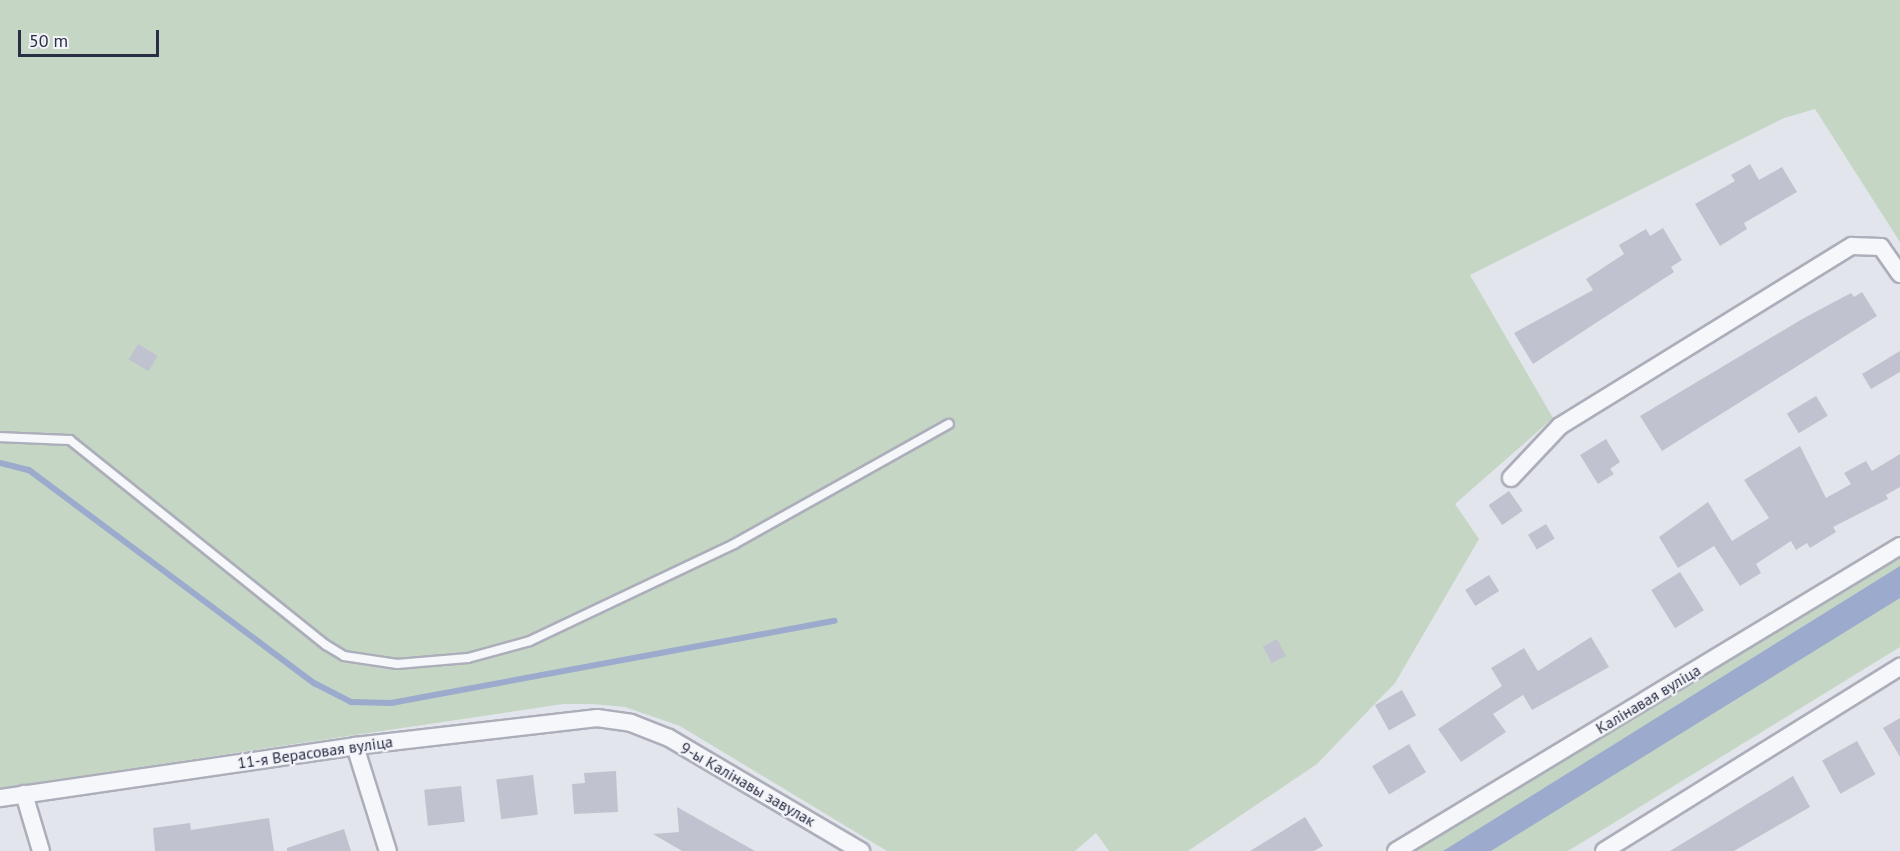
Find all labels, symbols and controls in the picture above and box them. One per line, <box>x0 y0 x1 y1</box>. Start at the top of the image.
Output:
scale bar <box>21 18 162 56</box>
text: 50 m <box>29 29 68 52</box>
street label: Калінавая вуліца <box>1592 660 1704 738</box>
street label: 11-я Верасовая вуліца <box>236 732 394 772</box>
street label: 9-ы Калінавы завулак <box>677 738 819 830</box>

